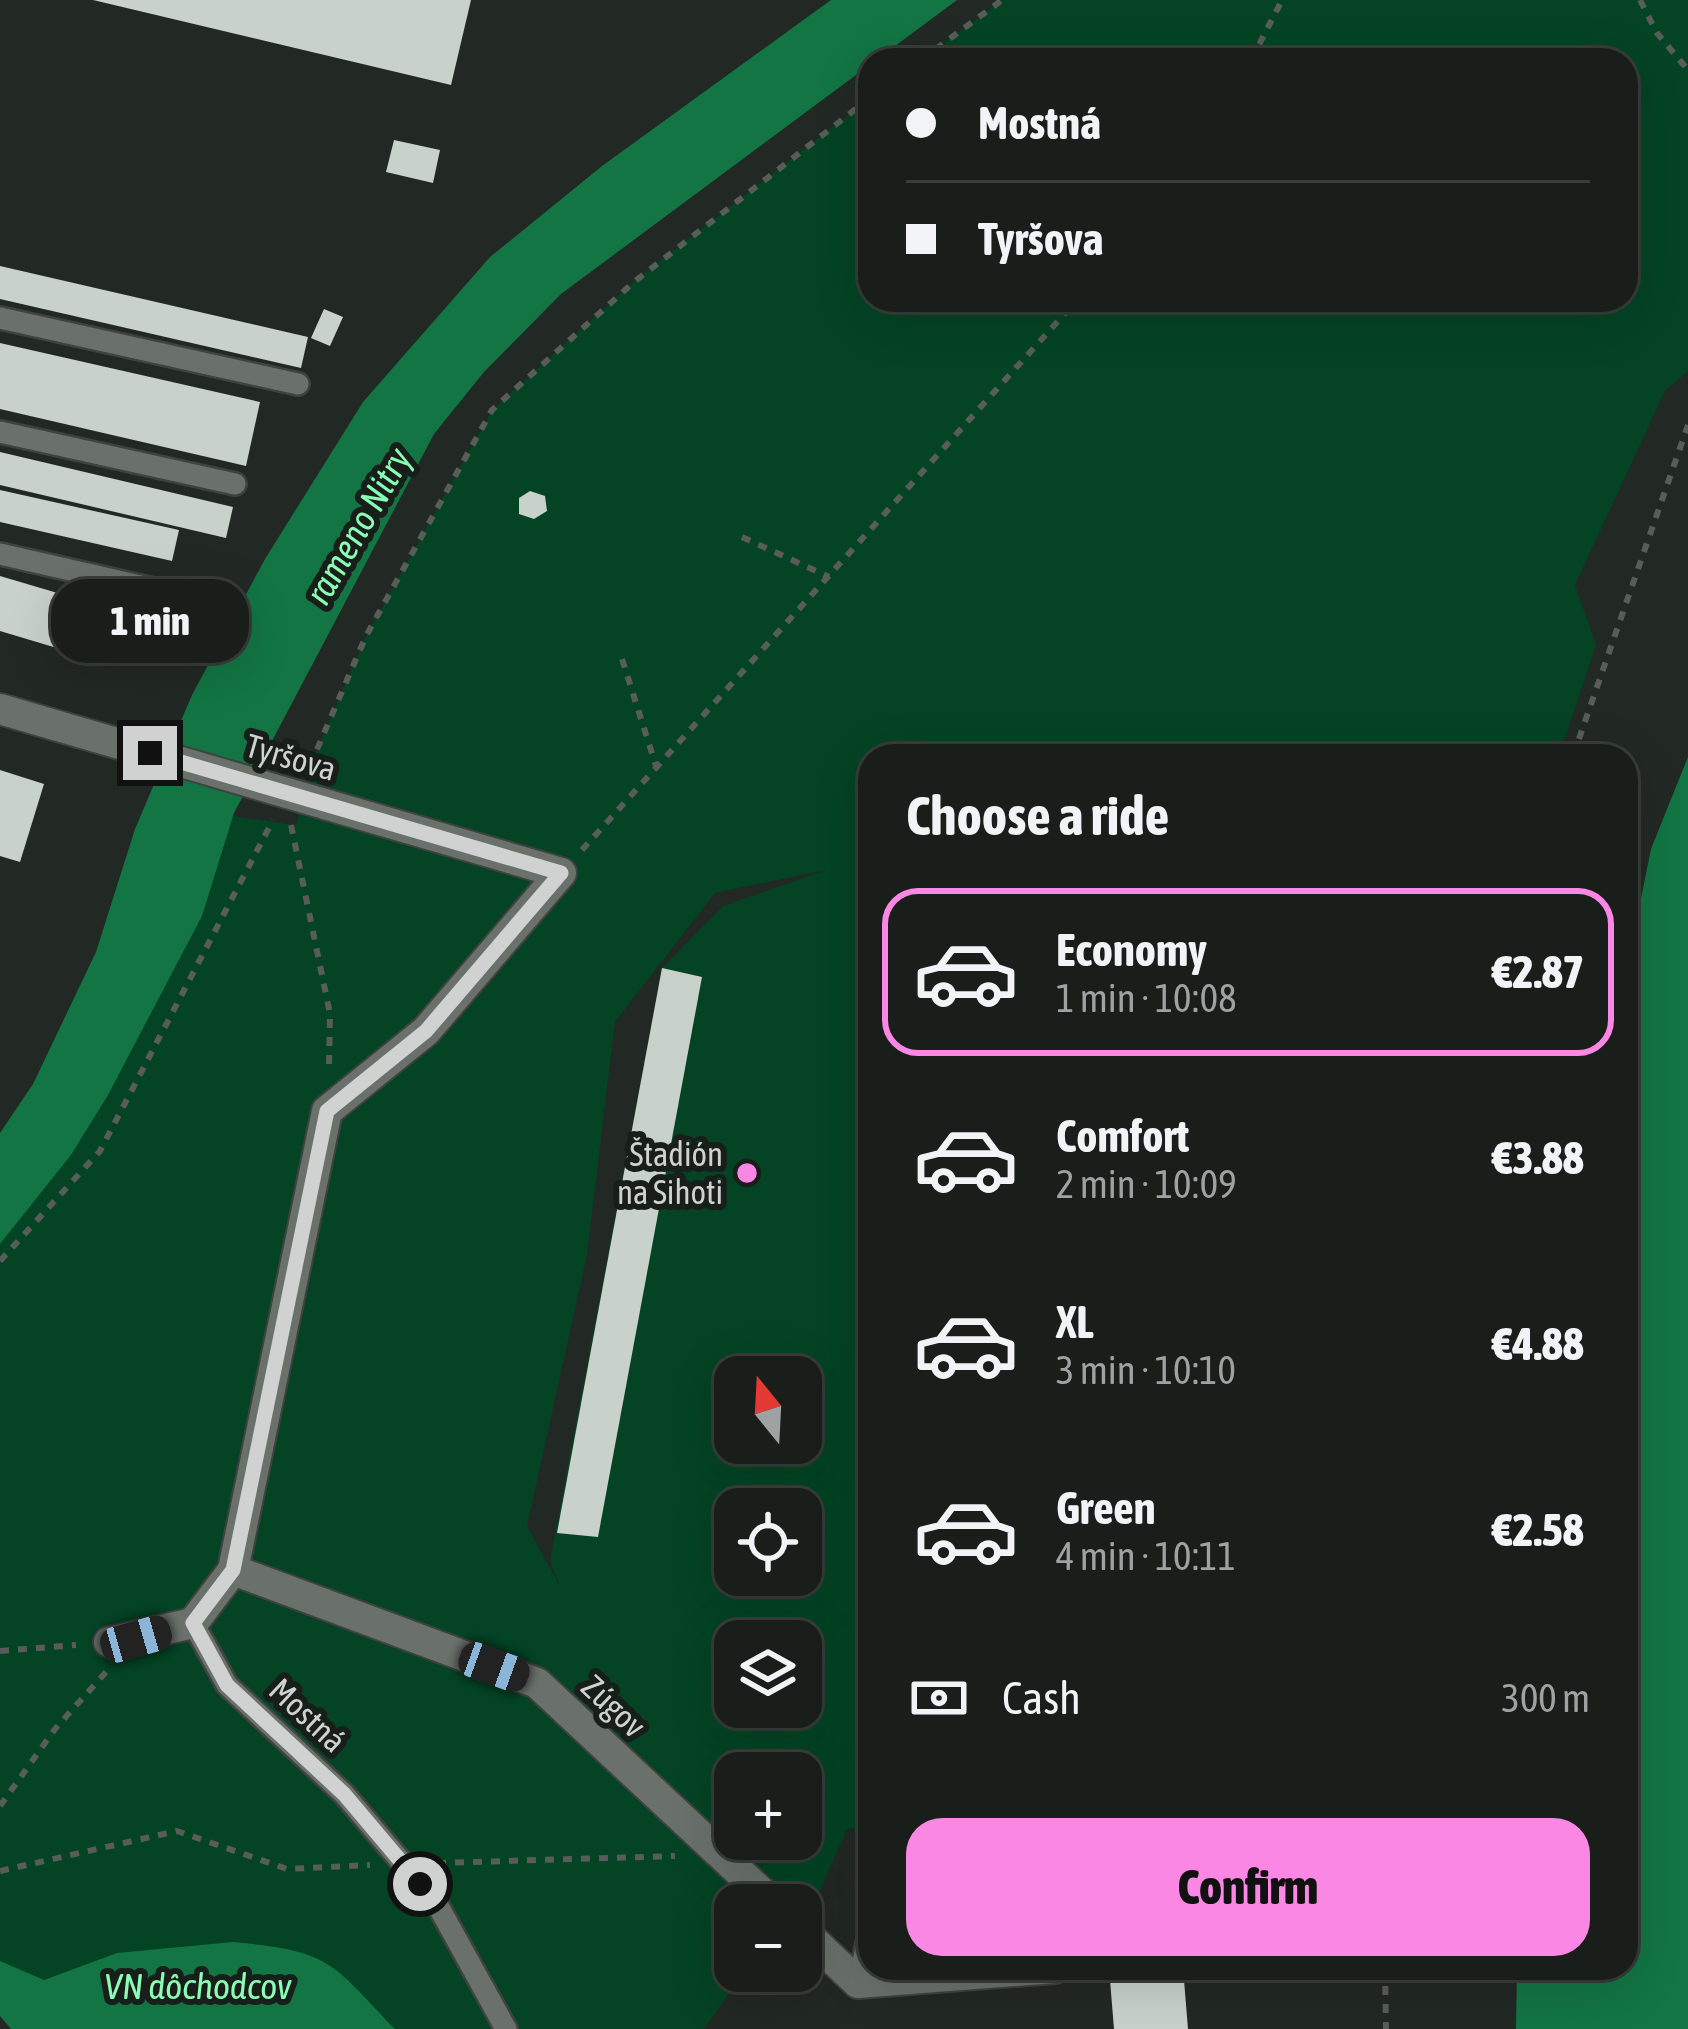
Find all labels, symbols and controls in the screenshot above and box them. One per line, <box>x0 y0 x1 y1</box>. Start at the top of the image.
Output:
text: Mostná <box>978 97 1101 149</box>
text: Tyršova <box>978 213 1103 265</box>
water label: rameno Nitry <box>297 440 420 611</box>
callout: 1 min <box>51 579 249 663</box>
text: 1 min <box>110 599 190 643</box>
route end <box>123 726 177 780</box>
street label: Tyršova <box>242 726 340 788</box>
text: Choose a ride <box>906 785 1169 846</box>
icon: car <box>912 918 1020 1026</box>
text: Economy <box>1056 924 1207 976</box>
text: €2.87 <box>1492 946 1584 998</box>
text: 1 min · 10:08 <box>1056 976 1237 1020</box>
icon: car <box>912 1104 1020 1212</box>
text: Comfort <box>1056 1110 1189 1162</box>
text: €3.88 <box>1492 1132 1584 1184</box>
place label: Štadión na Sihoti <box>617 1135 723 1211</box>
marker: Štadión na Sihoti <box>734 1160 760 1186</box>
text: 2 min · 10:09 <box>1056 1162 1237 1206</box>
icon: car <box>912 1290 1020 1398</box>
text: XL <box>1056 1296 1094 1348</box>
text: €4.88 <box>1492 1318 1584 1370</box>
text: 3 min · 10:10 <box>1056 1348 1236 1392</box>
north arrow <box>714 1356 822 1464</box>
map controls <box>714 1356 822 1992</box>
icon: car <box>912 1476 1020 1584</box>
text: Green <box>1056 1482 1156 1534</box>
button: locate <box>714 1488 822 1596</box>
text: €2.58 <box>1492 1504 1584 1556</box>
text: 4 min · 10:11 <box>1056 1534 1236 1578</box>
car <box>96 1612 176 1666</box>
button: layers <box>714 1620 822 1728</box>
car <box>454 1638 534 1696</box>
icon: cash <box>906 1665 972 1731</box>
street label: Zúgov <box>574 1667 654 1745</box>
street label: Mostná <box>262 1670 354 1760</box>
text: Cash <box>1002 1672 1081 1724</box>
text: 300 m <box>1502 1676 1590 1720</box>
button: + <box>714 1752 822 1860</box>
button: Confirm <box>906 1818 1590 1956</box>
route start <box>393 1857 447 1911</box>
button: − <box>714 1884 822 1992</box>
water label: VN dôchodcov <box>104 1965 292 2007</box>

